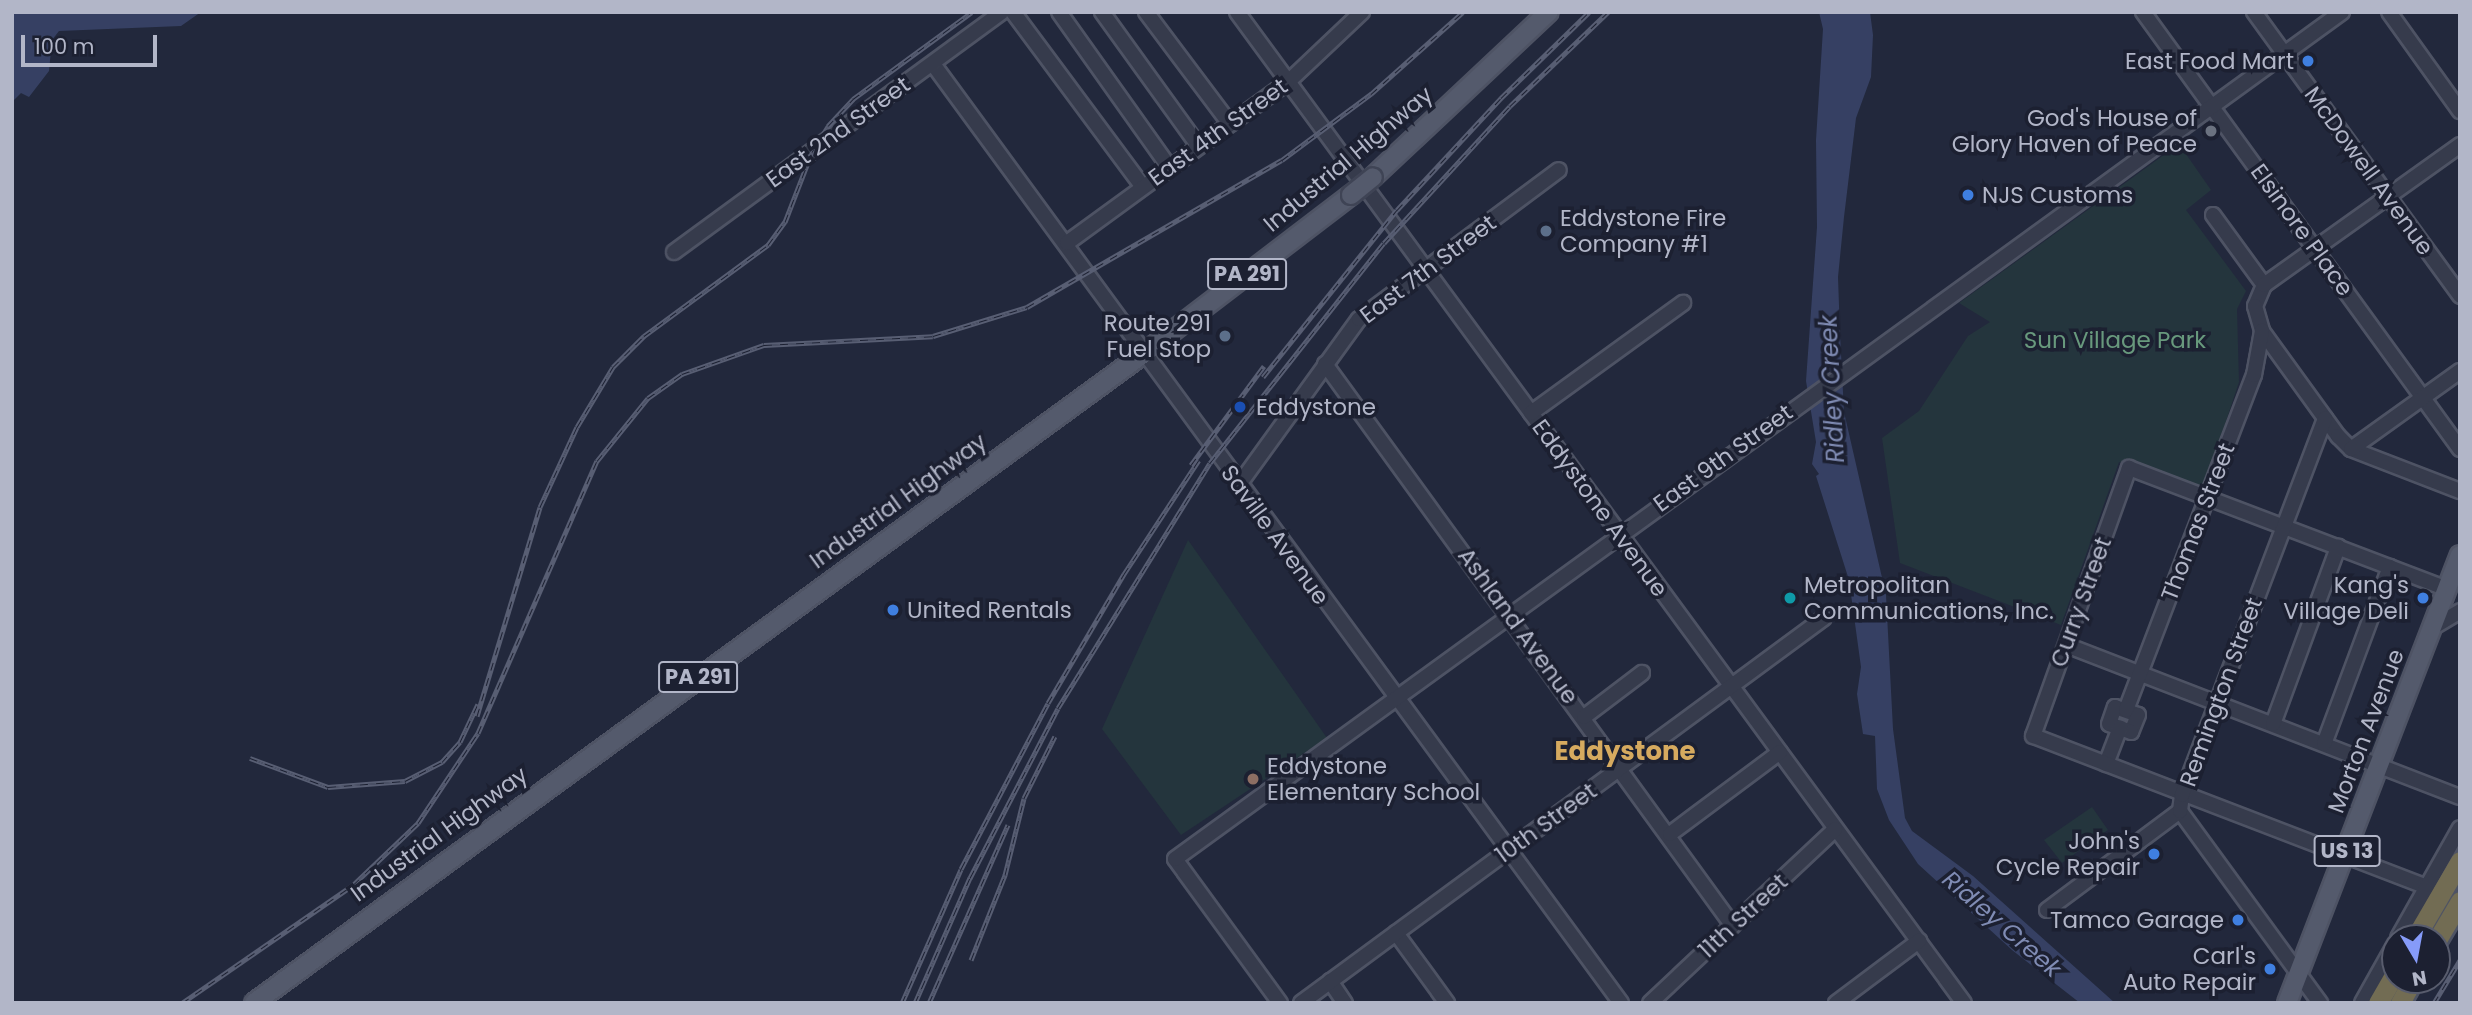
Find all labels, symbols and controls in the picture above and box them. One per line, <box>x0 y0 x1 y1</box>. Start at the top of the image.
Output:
scale bar <box>24 21 161 65</box>
text: 100 m <box>34 32 94 61</box>
place label: East Food Mart <box>2125 47 2294 75</box>
marker: East Food Mart <box>2300 53 2316 69</box>
street label: East 2nd Street <box>761 71 915 193</box>
street label: East 4th Street <box>1143 72 1293 192</box>
street label: Industrial Highway <box>1258 80 1438 238</box>
street label: McDowell Avenue <box>2299 81 2439 261</box>
place label: God's House of Glory Haven of Peace <box>1952 104 2197 158</box>
marker: God's House of Glory Haven of Peace <box>2203 123 2219 139</box>
street label: Elsinore Place <box>2245 159 2359 301</box>
place label: NJS Customs <box>1982 181 2133 209</box>
marker: NJS Customs <box>1960 187 1976 203</box>
place label: Eddystone Fire Company #1 <box>1560 204 1726 258</box>
street label: East 7th Street <box>1355 209 1501 329</box>
marker: Eddystone Fire Company #1 <box>1538 223 1554 239</box>
road number: PA 291 <box>1207 256 1287 292</box>
place label: Route 291 Fuel Stop <box>1104 309 1211 363</box>
water label: Ridley Creek <box>1814 314 1850 464</box>
park label: Sun Village Park <box>2024 326 2206 354</box>
marker: Route 291 Fuel Stop <box>1217 328 1233 344</box>
place label: Eddystone <box>1256 393 1376 421</box>
marker: Eddystone <box>1230 397 1250 417</box>
street label: East 9th Street <box>1648 398 1798 518</box>
street label: Eddystone Avenue <box>1526 414 1674 602</box>
street label: Industrial Highway <box>804 428 992 574</box>
street label: Thomas Street <box>2155 439 2241 605</box>
street label: Saville Avenue <box>1215 460 1335 610</box>
street label: Curry Street <box>2045 533 2117 671</box>
street label: Ashland Avenue <box>1452 543 1584 709</box>
place label: Metropolitan Communications, Inc. <box>1804 571 2054 625</box>
place label: Kang's Village Deli <box>2283 571 2409 625</box>
marker: Metropolitan Communications, Inc. <box>1782 590 1798 606</box>
marker: Kang's Village Deli <box>2415 590 2431 606</box>
street label: Remington Street <box>2174 594 2268 790</box>
place label: United Rentals <box>907 596 1072 624</box>
marker: United Rentals <box>885 602 901 618</box>
street label: Morton Avenue <box>2322 645 2410 817</box>
road number: PA 291 <box>658 660 738 694</box>
district label: Eddystone <box>1555 736 1695 768</box>
place label: Eddystone Elementary School <box>1267 752 1480 806</box>
street label: Industrial Highway <box>345 761 533 907</box>
marker: Eddystone Elementary School <box>1245 771 1261 787</box>
street label: 10th Street <box>1490 777 1602 869</box>
place label: John's Cycle Repair <box>1996 827 2140 881</box>
road number: US 13 <box>2312 834 2382 868</box>
marker: John's Cycle Repair <box>2146 846 2162 862</box>
water label: Ridley Creek <box>1937 865 2067 983</box>
street label: 11th Street <box>1693 868 1793 964</box>
place label: Tamco Garage <box>2050 906 2224 934</box>
marker: Tamco Garage <box>2230 912 2246 928</box>
north arrow <box>2381 924 2451 994</box>
place label: Carl's Auto Repair <box>2123 942 2256 996</box>
marker: Carl's Auto Repair <box>2262 961 2278 977</box>
text: N <box>2410 964 2429 993</box>

